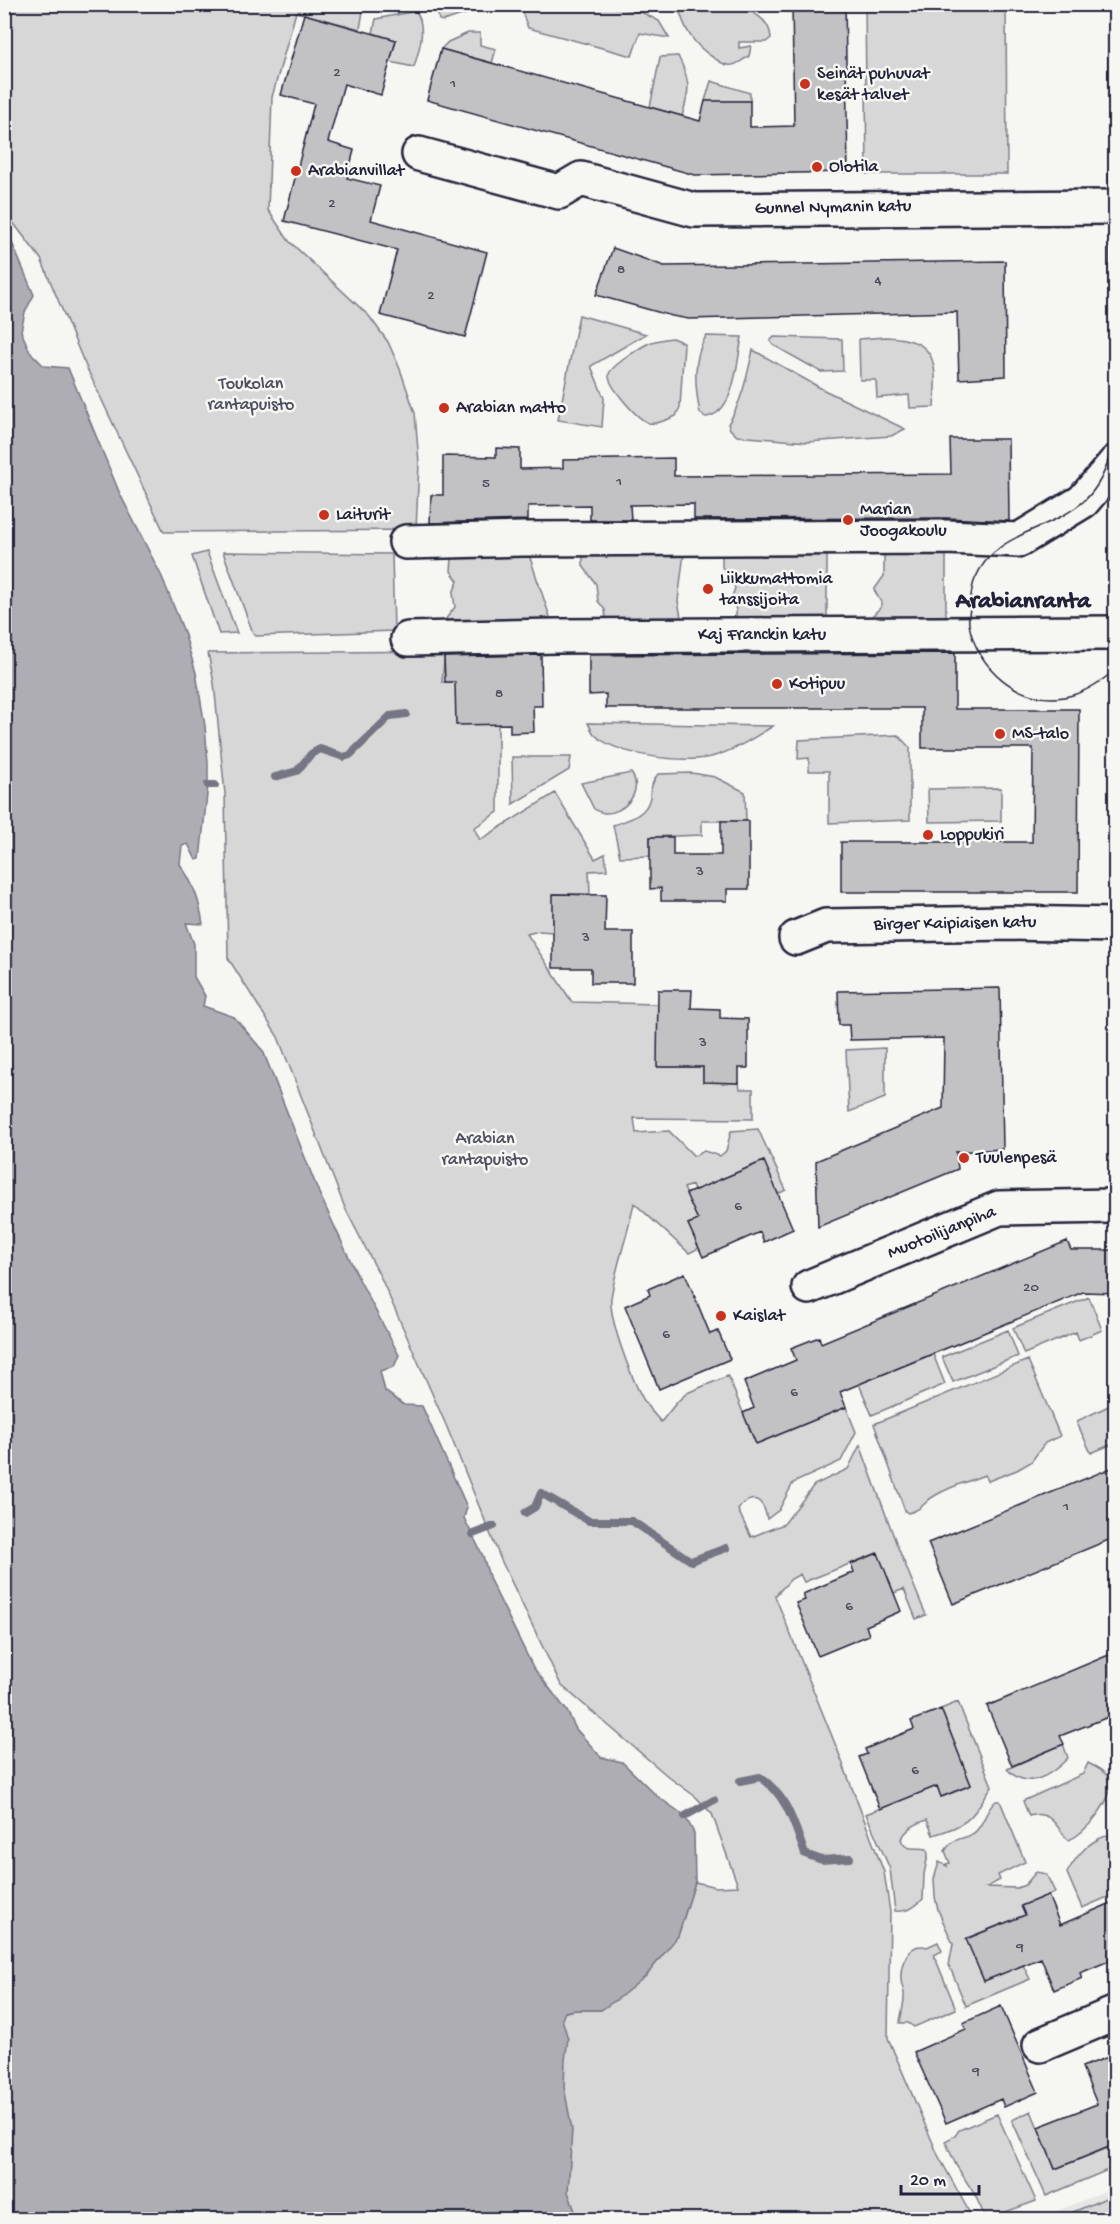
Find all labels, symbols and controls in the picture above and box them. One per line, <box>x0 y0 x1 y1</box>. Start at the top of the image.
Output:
house number: 2 <box>333 64 341 82</box>
place label: Seinät puhuvat kesät talvet <box>817 64 931 106</box>
house number: 1 <box>449 75 456 93</box>
marker: Seinät puhuvat kesät talvet <box>798 77 812 91</box>
place label: Olotila <box>829 157 879 178</box>
marker: Olotila <box>810 160 824 174</box>
place label: Arabianvillat <box>308 161 406 182</box>
marker: Arabianvillat <box>289 164 303 178</box>
house number: 2 <box>328 195 336 213</box>
street label: Gunnel Nymanin katu <box>754 196 912 220</box>
house number: 8 <box>617 261 625 279</box>
house number: 4 <box>874 272 882 290</box>
house number: 2 <box>427 287 435 305</box>
park label: Toukolan rantapuisto <box>208 374 294 416</box>
place label: Arabian matto <box>456 398 566 419</box>
marker: Arabian matto <box>437 401 451 415</box>
house number: 1 <box>615 473 622 491</box>
house number: 5 <box>482 475 490 493</box>
place label: Marian Joogakoulu <box>860 500 947 542</box>
place label: Laiturit <box>336 505 392 526</box>
marker: Laiturit <box>317 508 331 522</box>
marker: Marian Joogakoulu <box>841 513 855 527</box>
place label: Liikkumattomia tanssijoita <box>719 569 833 611</box>
marker: Liikkumattomia tanssijoita <box>701 582 715 596</box>
district label: Arabianranta <box>955 588 1092 617</box>
street label: Kaj Franckin katu <box>698 625 827 646</box>
place label: Kotipuu <box>789 674 846 695</box>
marker: Kotipuu <box>770 677 784 691</box>
house number: 8 <box>495 685 503 703</box>
place label: MS-talo <box>1012 724 1069 745</box>
marker: MS-talo <box>993 727 1007 741</box>
place label: Loppukiri <box>940 825 1004 846</box>
marker: Loppukiri <box>921 828 935 842</box>
house number: 3 <box>695 863 704 881</box>
street label: Birger Kaipiaisen katu <box>873 912 1037 936</box>
house number: 3 <box>581 929 590 947</box>
house number: 3 <box>698 1034 707 1052</box>
park label: Arabian rantapuisto <box>442 1129 528 1171</box>
place label: Tuulenpesä <box>975 1148 1057 1169</box>
marker: Tuulenpesä <box>957 1151 971 1165</box>
house number: 6 <box>734 1198 742 1216</box>
street label: Muotoilijanpiha <box>885 1201 1000 1264</box>
house number: 20 <box>1023 1279 1039 1297</box>
place label: Kaislat <box>733 1306 786 1327</box>
marker: Kaislat <box>714 1309 728 1323</box>
house number: 6 <box>662 1326 670 1344</box>
house number: 6 <box>790 1384 798 1402</box>
house number: 1 <box>1062 1498 1069 1516</box>
house number: 6 <box>845 1598 853 1616</box>
house number: 6 <box>911 1762 919 1780</box>
house number: 9 <box>1015 1939 1024 1957</box>
house number: 9 <box>971 2063 980 2081</box>
scale bar <box>901 2158 979 2196</box>
text: 20 m <box>910 2171 946 2192</box>

